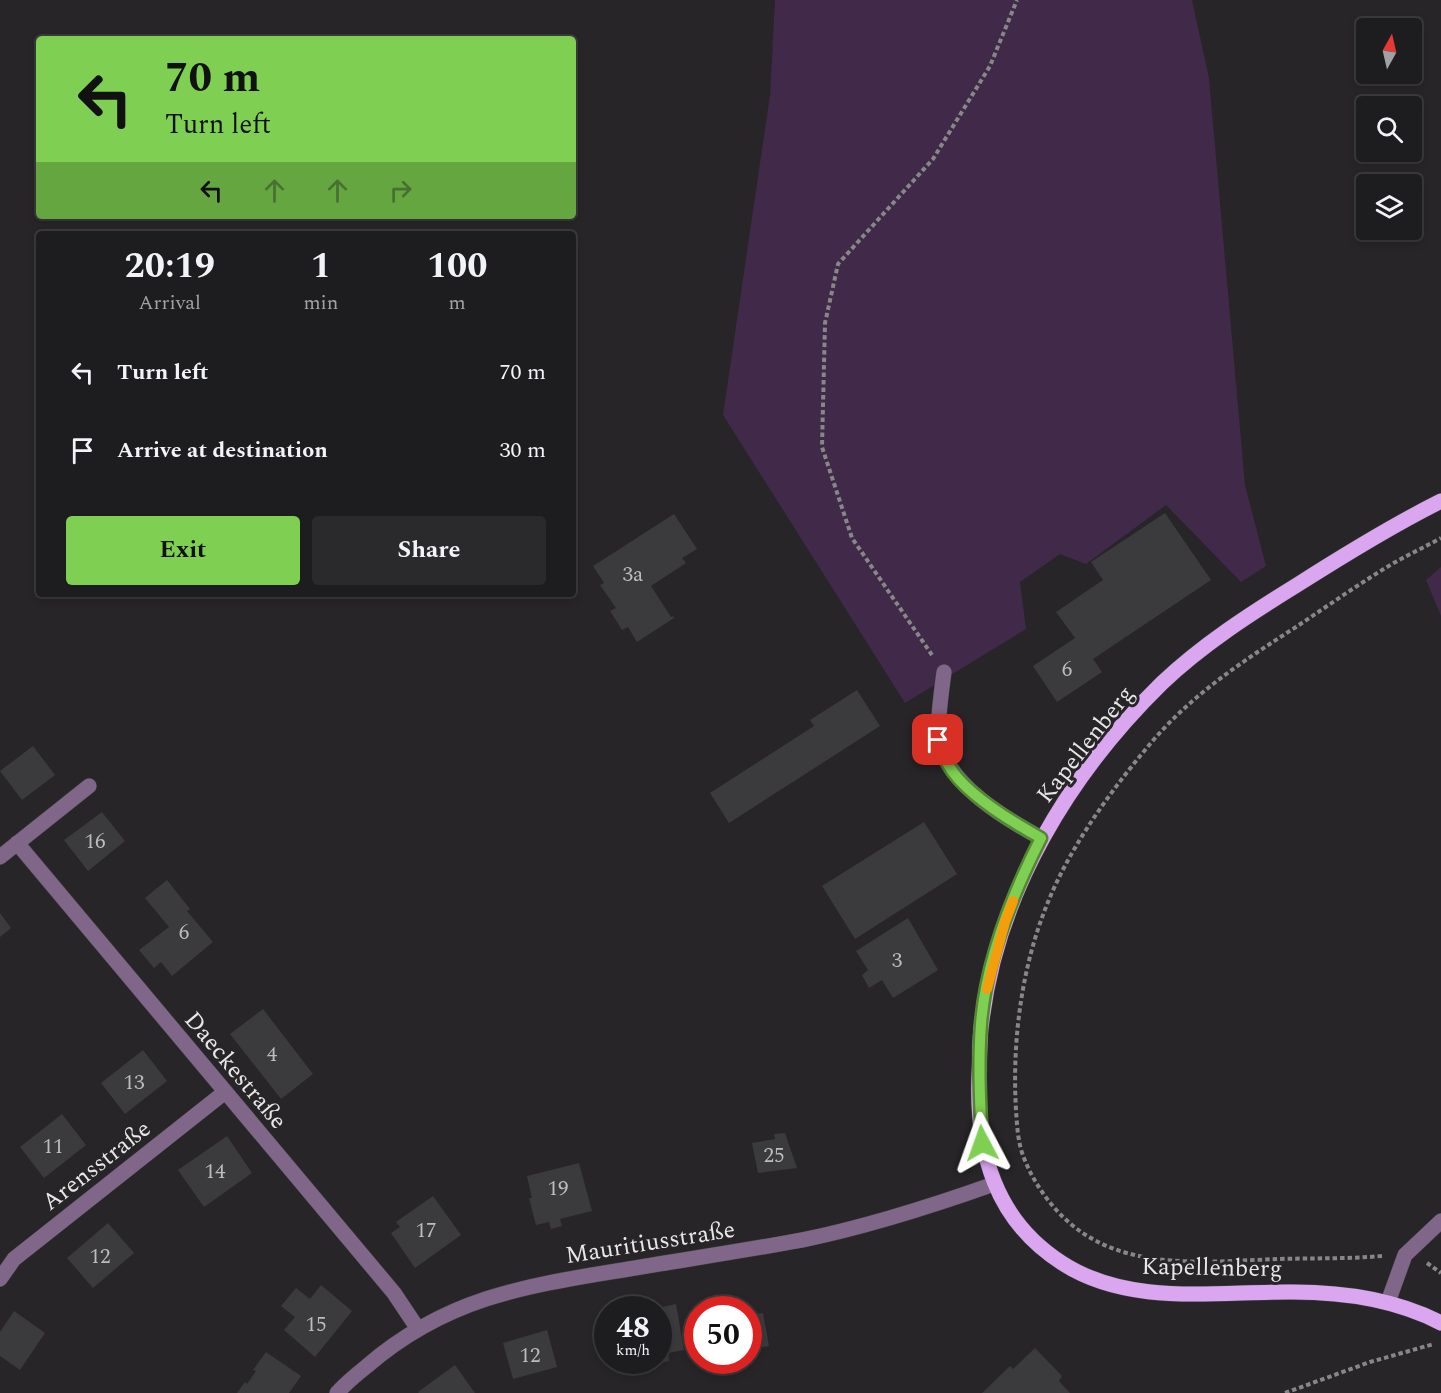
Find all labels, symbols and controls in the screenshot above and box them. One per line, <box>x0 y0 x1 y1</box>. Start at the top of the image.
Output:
north arrow <box>1356 18 1422 84</box>
map controls <box>1356 18 1422 240</box>
text: 70 m <box>165 47 260 110</box>
icon: left <box>66 60 144 138</box>
button: search <box>1356 96 1422 162</box>
text: Turn left <box>165 104 271 146</box>
icon: left <box>195 174 228 207</box>
icon: ahead <box>258 174 291 207</box>
icon: ahead <box>321 174 354 207</box>
icon: right <box>384 174 417 207</box>
button: layers <box>1356 174 1422 240</box>
text: 20:19 <box>124 239 215 294</box>
text: 1 <box>311 239 331 294</box>
text: 100 <box>427 239 487 294</box>
text: Arrival <box>139 288 201 318</box>
text: min <box>303 288 338 318</box>
text: m <box>449 288 466 318</box>
icon: left <box>66 356 99 389</box>
text: Turn left <box>117 356 209 389</box>
text: 70 m <box>500 356 546 389</box>
icon: arrive <box>66 434 99 467</box>
text: Arrive at destination <box>117 434 328 467</box>
text: 30 m <box>500 434 546 467</box>
button: Exit <box>66 516 300 585</box>
button: Share <box>312 516 546 585</box>
house number: 3a <box>623 559 644 591</box>
house number: 6 <box>1062 654 1072 686</box>
street label: Kapellenberg <box>1028 678 1143 811</box>
pin <box>912 714 963 765</box>
icon: arrive <box>921 723 954 756</box>
house number: 16 <box>85 826 106 858</box>
house number: 6 <box>179 917 189 949</box>
house number: 3 <box>892 945 903 977</box>
street label: Daeckestraße <box>175 1004 295 1138</box>
house number: 4 <box>267 1039 278 1071</box>
house number: 13 <box>124 1067 145 1099</box>
position arrow <box>950 1111 1014 1175</box>
street label: Arensstraße <box>34 1112 159 1220</box>
house number: 11 <box>43 1131 64 1163</box>
house number: 25 <box>764 1140 785 1172</box>
house number: 14 <box>205 1156 226 1188</box>
house number: 19 <box>548 1173 569 1205</box>
street label: Mauritiusstraße <box>563 1212 738 1274</box>
house number: 17 <box>416 1215 437 1247</box>
house number: 12 <box>90 1241 111 1273</box>
street label: Kapellenberg <box>1141 1249 1283 1287</box>
speed limit sign: 50 <box>684 1296 762 1374</box>
text: 48 <box>616 1305 650 1351</box>
house number: 15 <box>306 1309 327 1341</box>
text: km/h <box>616 1339 650 1362</box>
house number: 12 <box>520 1340 541 1372</box>

